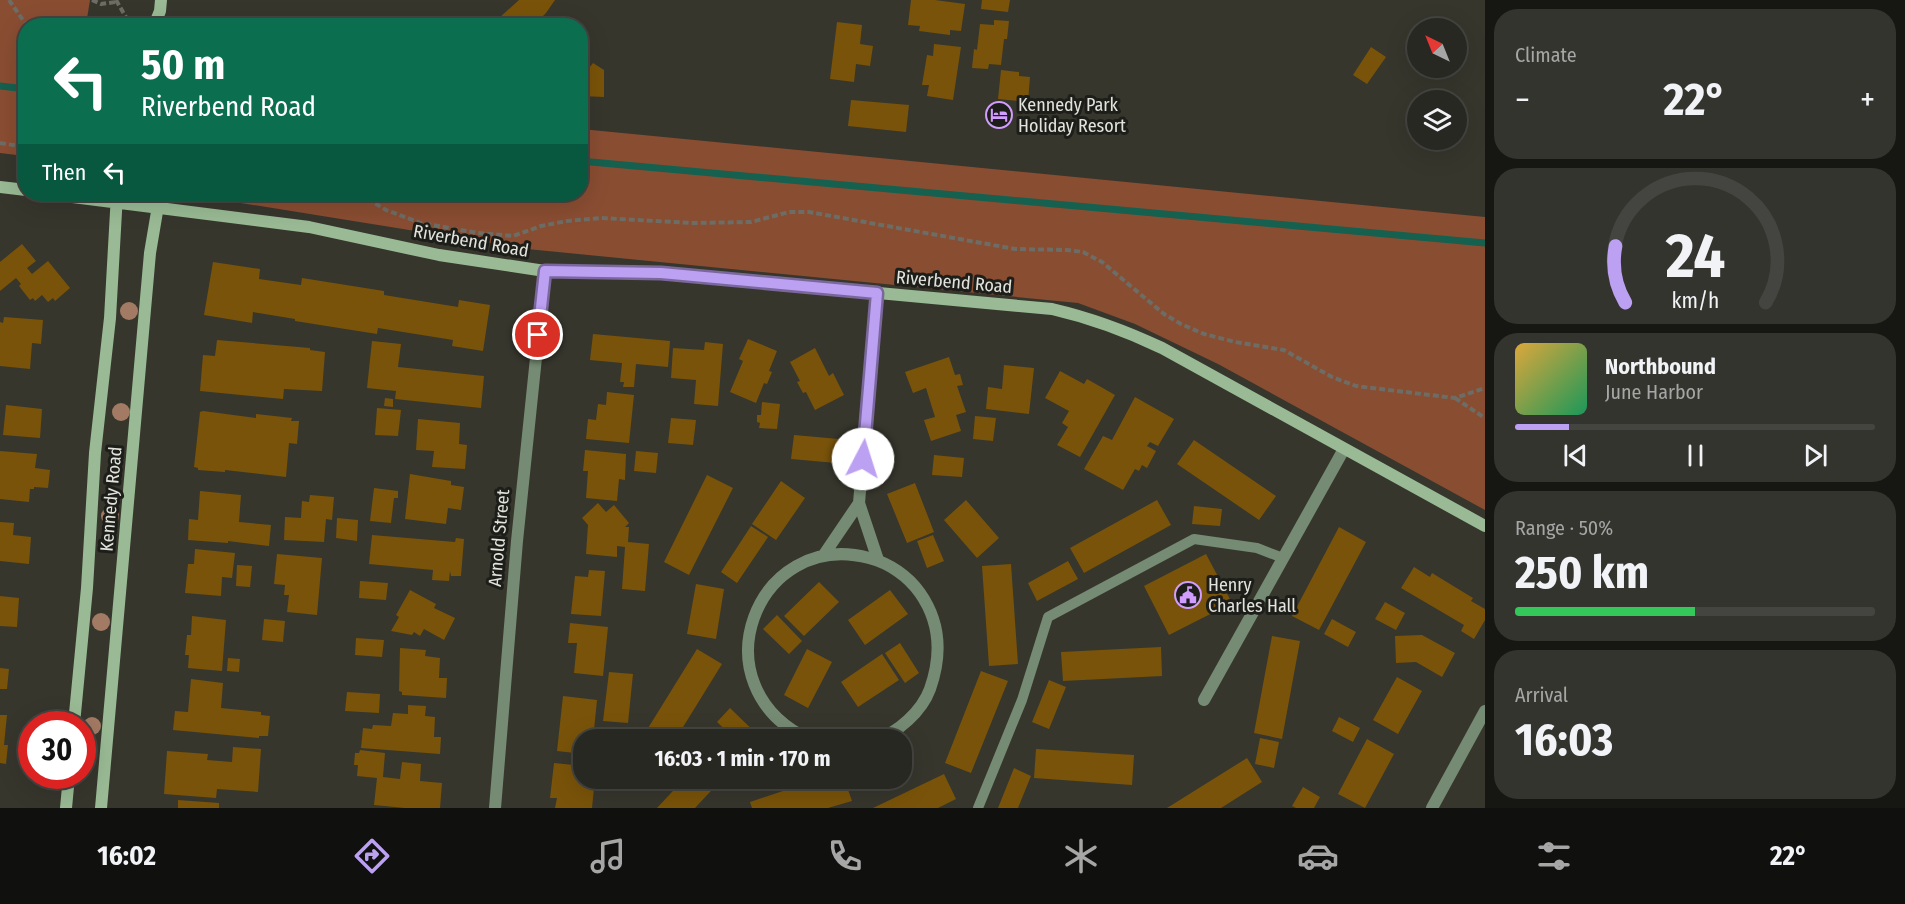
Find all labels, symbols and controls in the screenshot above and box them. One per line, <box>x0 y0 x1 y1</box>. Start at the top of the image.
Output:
north arrow <box>1407 18 1467 78</box>
map controls <box>1407 18 1467 150</box>
text: 50 m <box>141 40 225 90</box>
icon: left <box>42 42 120 120</box>
text: Climate <box>1515 43 1577 67</box>
text: 22° <box>1664 73 1726 127</box>
text: − <box>1515 80 1530 120</box>
text: + <box>1860 80 1875 120</box>
button: layers <box>1407 90 1467 150</box>
text: Riverbend Road <box>141 91 316 123</box>
place label: Kennedy Park Holiday Resort <box>1018 94 1126 137</box>
hotel icon: Kennedy Park Holiday Resort <box>984 100 1014 130</box>
icon: left <box>98 156 131 189</box>
text: Then <box>42 159 86 186</box>
text: 24 <box>1664 219 1725 294</box>
street label: Riverbend Road <box>412 220 530 262</box>
street label: Riverbend Road <box>895 266 1013 298</box>
text: km/h <box>1671 288 1719 314</box>
pin <box>512 309 563 360</box>
icon: arrive <box>521 318 554 351</box>
text: Northbound <box>1605 353 1716 380</box>
text: June Harbor <box>1605 380 1703 404</box>
position arrow <box>831 427 895 491</box>
icon: previous <box>1559 439 1592 472</box>
icon: pause <box>1679 439 1712 472</box>
icon: next <box>1799 439 1832 472</box>
street label: Kennedy Road <box>95 446 127 552</box>
street label: Arnold Street <box>484 488 514 588</box>
text: Range · 50% <box>1515 516 1613 540</box>
text: 250 km <box>1515 546 1649 600</box>
place label: Henry Charles Hall <box>1208 574 1296 617</box>
public building icon: Henry Charles Hall <box>1173 580 1203 610</box>
text: Arrival <box>1515 683 1568 707</box>
speed limit sign: 30 <box>18 711 96 789</box>
text: 16:03 <box>1515 713 1613 767</box>
text: 16:03 · 1 min · 170 m <box>654 745 831 772</box>
icon: directions <box>351 835 393 877</box>
icon: music <box>587 835 629 877</box>
icon: phone <box>824 835 866 877</box>
icon: climate <box>1060 835 1102 877</box>
icon: car <box>1297 835 1339 877</box>
icon: filters <box>1533 835 1575 877</box>
text: 16:02 <box>97 840 156 872</box>
text: 22° <box>1770 840 1808 872</box>

